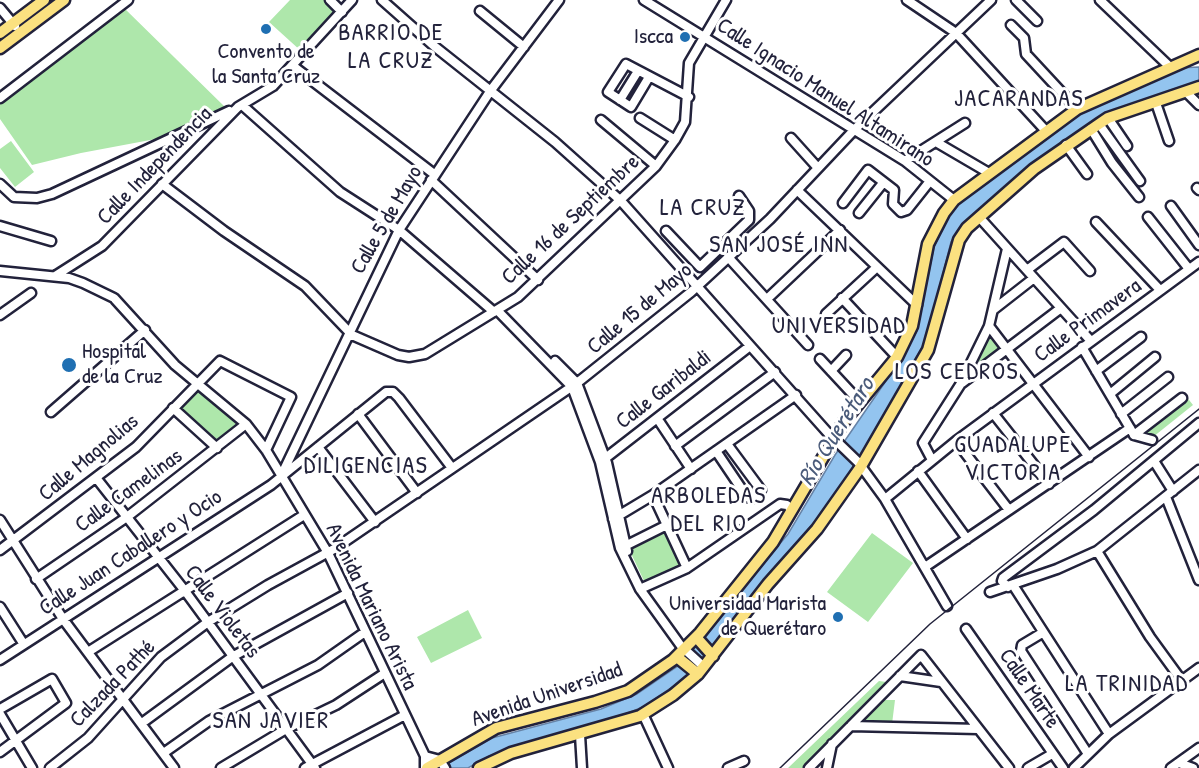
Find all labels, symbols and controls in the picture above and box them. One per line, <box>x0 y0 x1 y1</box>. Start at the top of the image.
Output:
street label: Calle Ignacio Manuel Altamirano <box>711 13 939 173</box>
district label: BARRIO DE LA CRUZ <box>338 20 444 76</box>
marker: Convento de la Santa Cruz <box>259 22 273 36</box>
place label: Iscca <box>634 24 673 50</box>
marker: Iscca <box>678 30 692 44</box>
place label: Convento de la Santa Cruz <box>212 39 320 90</box>
district label: JACARANDAS <box>954 86 1084 114</box>
street label: Calle Independencia <box>92 101 218 231</box>
street label: Calle 16 de Septiembre <box>497 149 645 291</box>
street label: Calle 5 de Mayo <box>345 161 429 279</box>
district label: LA CRUZ <box>660 195 746 223</box>
district label: SAN JOSÉ INN <box>709 232 849 260</box>
street label: Calle 15 de Mayo <box>582 258 698 360</box>
street label: Calle Primavera <box>1029 273 1147 369</box>
district label: UNIVERSIDAD <box>772 313 906 341</box>
place label: Hospital de la Cruz <box>82 339 163 390</box>
street label: Calle Garibaldi <box>611 345 717 435</box>
marker: Hospital de la Cruz <box>60 356 78 374</box>
district label: LOS CEDROS <box>895 359 1019 387</box>
water label: Río Querétaro <box>793 373 881 491</box>
street label: Calle Magnolias <box>34 409 144 507</box>
district label: GUADALUPE VICTORIA <box>954 432 1072 488</box>
street label: Calle Camelinas <box>70 443 188 539</box>
district label: DILIGENCIAS <box>304 453 428 481</box>
district label: ARBOLEDAS DEL RIO <box>651 483 767 539</box>
street label: Calle Juan Caballero y Ocio <box>35 484 227 622</box>
street label: Avenida Mariano Arista <box>319 519 423 695</box>
street label: Calle Violetas <box>179 560 265 664</box>
place label: Universidad Marista de Querétaro <box>669 591 826 642</box>
marker: Universidad Marista de Querétaro <box>831 610 845 624</box>
street label: Calzada Pathé <box>65 635 161 733</box>
street label: Calle Marte <box>993 644 1065 734</box>
street label: Avenida Universidad <box>468 657 626 733</box>
district label: LA TRINIDAD <box>1065 671 1189 699</box>
district label: SAN JAVIER <box>212 708 330 736</box>

